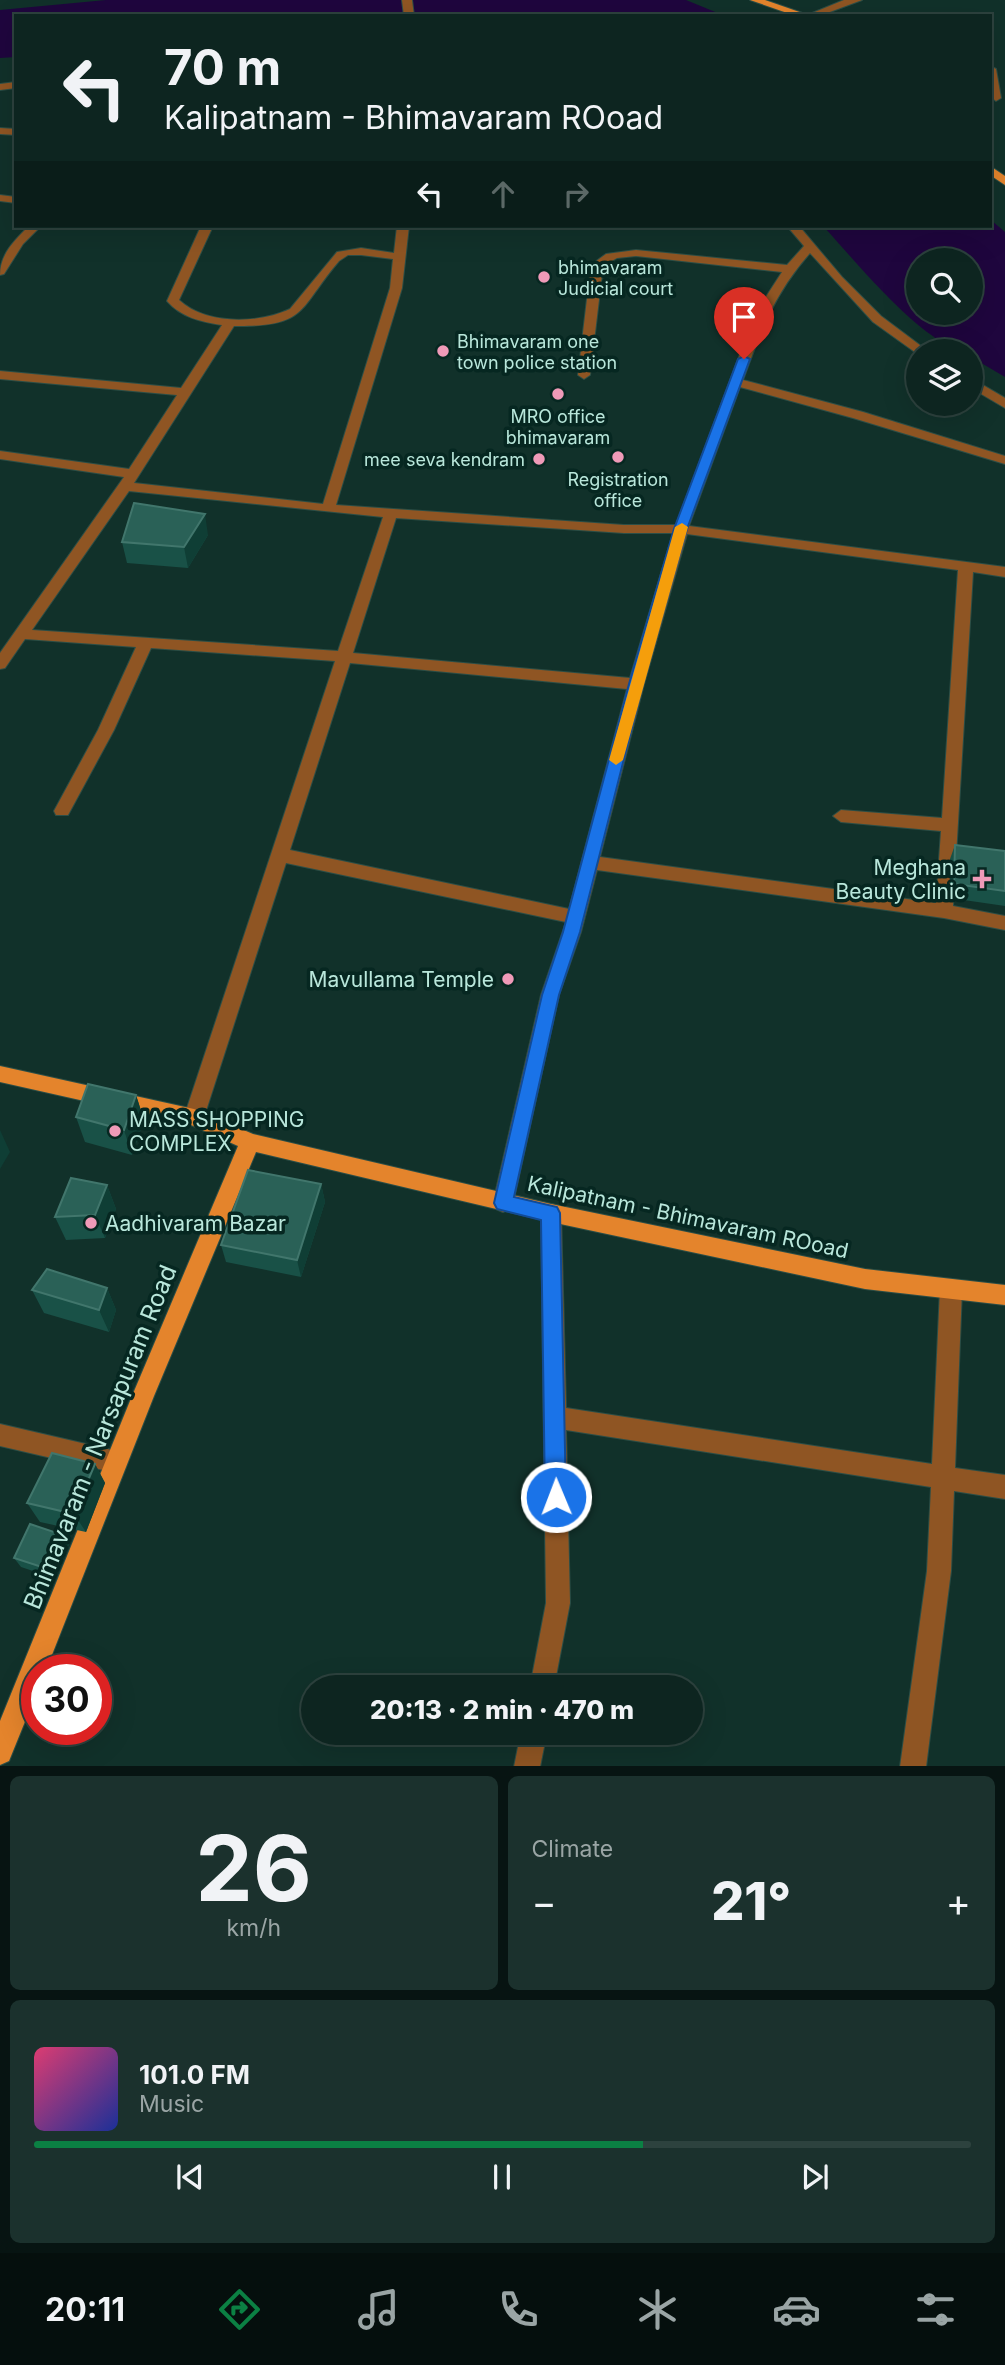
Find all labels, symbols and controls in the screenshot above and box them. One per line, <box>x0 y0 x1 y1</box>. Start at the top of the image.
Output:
text: 70 m <box>164 38 281 97</box>
icon: left <box>49 42 140 133</box>
text: Kalipatnam - Bhimavaram ROoad <box>164 98 663 137</box>
icon: left <box>411 175 449 213</box>
icon: ahead <box>484 175 522 213</box>
icon: right <box>557 175 595 213</box>
map controls <box>906 248 983 416</box>
button: search <box>906 248 983 325</box>
place label: bhimavaram Judicial court <box>558 257 673 299</box>
marker: bhimavaram Judicial court <box>536 269 552 285</box>
pin <box>714 287 774 359</box>
icon: arrive <box>725 298 763 336</box>
place label: Bhimavaram one town police station <box>457 331 617 373</box>
button: layers <box>906 339 983 416</box>
marker: Bhimavaram one town police station <box>435 343 451 359</box>
marker: MRO office bhimavaram <box>550 386 566 402</box>
place label: MRO office bhimavaram <box>506 406 610 448</box>
place label: mee seva kendram <box>364 449 525 470</box>
marker: Registration office <box>610 449 626 465</box>
marker: mee seva kendram <box>531 451 547 467</box>
place label: Registration office <box>567 469 669 511</box>
place label: Meghana Beauty Clinic <box>836 855 966 904</box>
marker: Meghana Beauty Clinic <box>972 869 992 889</box>
place label: Mavullama Temple <box>309 967 494 992</box>
marker: Mavullama Temple <box>500 971 516 987</box>
place label: MASS SHOPPING COMPLEX <box>129 1107 304 1156</box>
marker: MASS SHOPPING COMPLEX <box>107 1123 123 1139</box>
street label: Kalipatnam - Bhimavaram ROoad <box>525 1171 851 1263</box>
place label: Aadhivaram Bazar <box>105 1211 286 1236</box>
marker: Aadhivaram Bazar <box>83 1215 99 1231</box>
street label: Bhimavaram - Narsapuram Road <box>18 1261 182 1613</box>
position arrow <box>519 1460 593 1534</box>
speed limit sign: 30 <box>21 1654 112 1745</box>
text: 20:13 · 2 min · 470 m <box>370 1694 634 1725</box>
text: 26 <box>196 1813 312 1923</box>
text: Climate <box>532 1835 613 1863</box>
text: 21° <box>711 1870 791 1933</box>
text: − <box>532 1879 557 1925</box>
text: + <box>946 1879 971 1925</box>
text: km/h <box>226 1914 281 1942</box>
text: 101.0 FM <box>139 2059 250 2090</box>
text: Music <box>139 2090 204 2118</box>
icon: previous <box>171 2158 209 2196</box>
icon: pause <box>483 2158 521 2196</box>
icon: next <box>796 2158 834 2196</box>
icon: directions <box>215 2285 264 2334</box>
icon: music <box>354 2285 403 2334</box>
icon: phone <box>494 2285 543 2334</box>
icon: climate <box>633 2285 682 2334</box>
icon: car <box>772 2285 821 2334</box>
icon: filters <box>911 2285 960 2334</box>
text: 20:11 <box>45 2290 125 2329</box>

